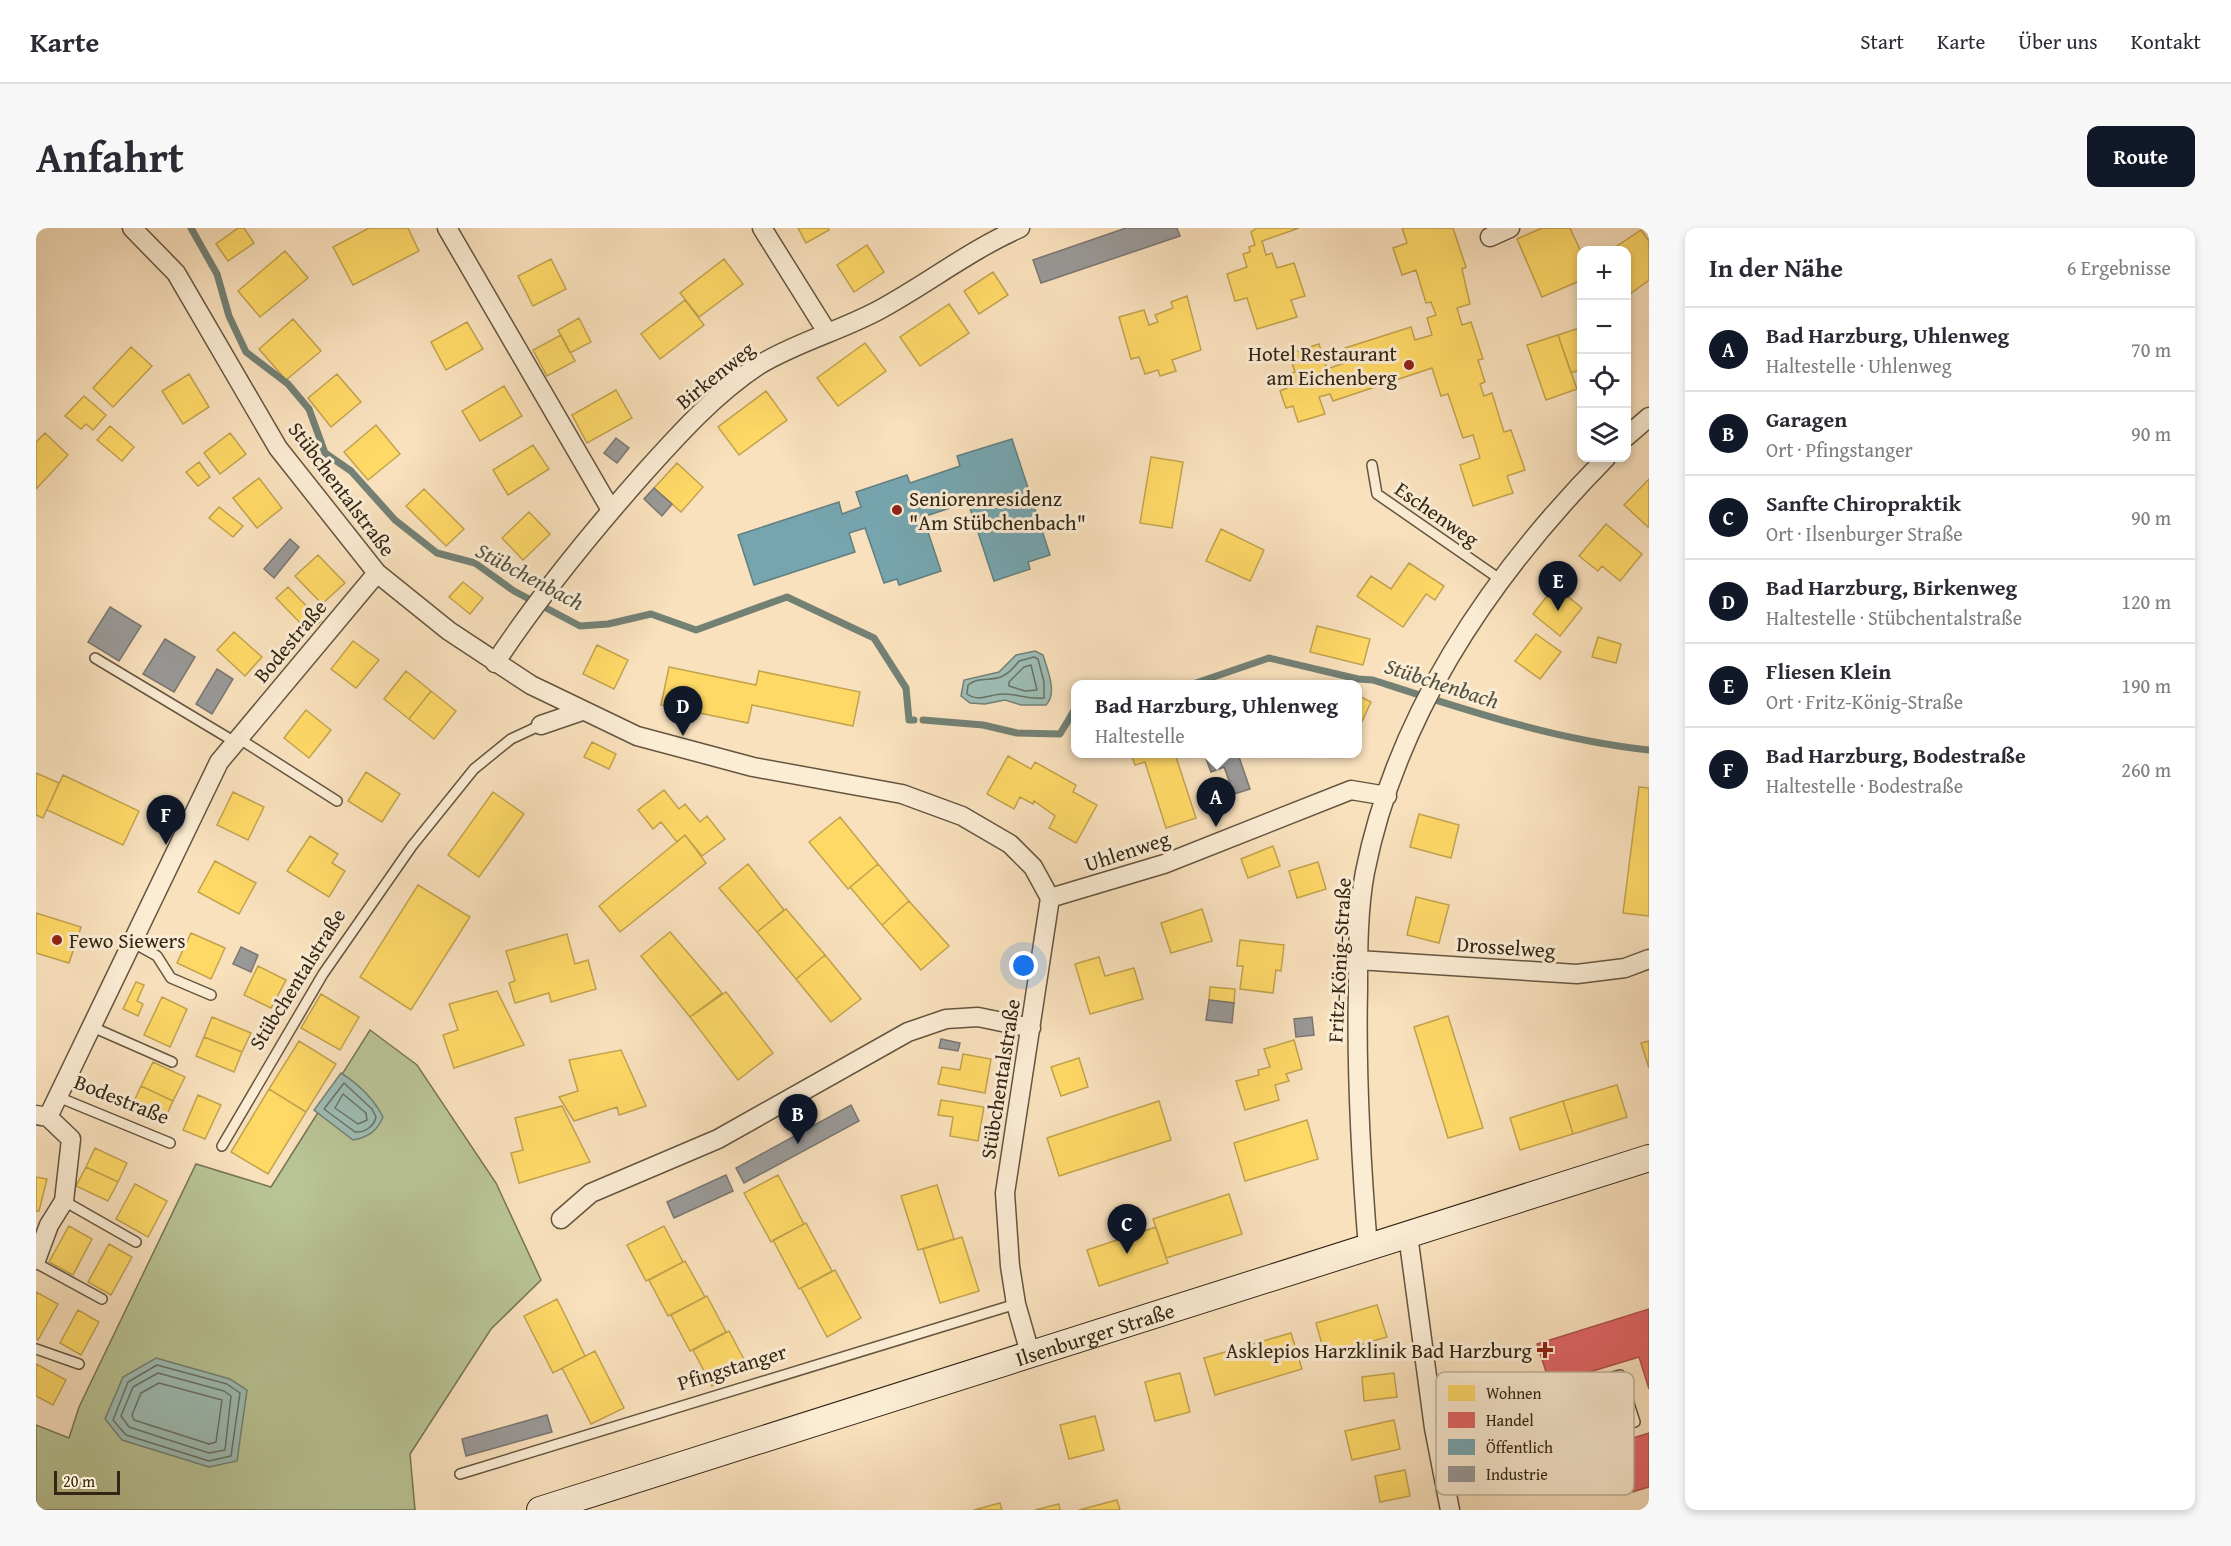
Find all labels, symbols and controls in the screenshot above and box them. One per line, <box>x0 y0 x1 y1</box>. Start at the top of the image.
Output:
text: Karte <box>30 21 99 62</box>
text: Start <box>1860 26 1904 57</box>
text: Karte <box>1937 26 1985 57</box>
text: Über uns <box>2018 26 2098 57</box>
text: Kontakt <box>2131 26 2201 57</box>
text: Anfahrt <box>36 126 184 187</box>
button: Route <box>2087 126 2195 187</box>
map controls <box>1577 246 1631 462</box>
button: + <box>1577 246 1631 300</box>
text: In der Nähe <box>1709 248 1843 287</box>
text: 6 Ergebnisse <box>2067 253 2171 282</box>
button: − <box>1577 300 1631 354</box>
text: Bad Harzburg, Uhlenweg <box>1766 319 2009 351</box>
street label: Birkenweg <box>669 333 761 416</box>
text: A <box>1722 335 1735 364</box>
text: 70 m <box>2131 335 2171 364</box>
place label: Hotel Restaurant am Eichenberg <box>1248 338 1398 393</box>
text: Haltestelle · Uhlenweg <box>1766 351 1952 380</box>
button: locate <box>1577 354 1631 408</box>
marker: Hotel Restaurant am Eichenberg <box>1402 358 1416 372</box>
text: Garagen <box>1766 403 1847 435</box>
button: layers <box>1577 408 1631 462</box>
street label: Stübchentalstraße <box>281 415 403 563</box>
text: B <box>1722 419 1735 448</box>
text: 90 m <box>2131 419 2171 448</box>
text: Ort · Pfingstanger <box>1766 435 1913 464</box>
street label: Eschenweg <box>1389 474 1486 555</box>
place label: Seniorenresidenz "Am Stübchenbach" <box>909 483 1086 538</box>
text: Sanfte Chiropraktik <box>1766 487 1961 519</box>
marker: Seniorenresidenz "Am Stübchenbach" <box>890 503 904 517</box>
text: C <box>1723 503 1734 532</box>
text: 90 m <box>2131 503 2171 532</box>
text: Ort · Ilsenburger Straße <box>1766 519 1963 548</box>
water label: Stübchenbach <box>470 534 590 618</box>
pin: E <box>1538 562 1577 611</box>
text: Bad Harzburg, Birkenweg <box>1766 571 2017 603</box>
text: D <box>1722 587 1735 616</box>
text: 120 m <box>2121 587 2171 616</box>
street label: Bodestraße <box>246 593 334 689</box>
text: Haltestelle · Stübchentalstraße <box>1766 603 2022 632</box>
water label: Stübchenbach <box>1381 649 1503 717</box>
text: Fliesen Klein <box>1766 655 1891 687</box>
text: E <box>1723 671 1734 700</box>
text: 190 m <box>2121 671 2171 700</box>
popup <box>1071 680 1362 758</box>
pin: D <box>664 686 702 736</box>
text: Ort · Fritz-König-Straße <box>1766 687 1963 716</box>
text: Bad Harzburg, Uhlenweg <box>1095 689 1338 721</box>
text: Haltestelle <box>1095 721 1185 750</box>
text: Bad Harzburg, Bodestraße <box>1766 739 2026 771</box>
text: F <box>1723 755 1734 784</box>
text: 260 m <box>2121 755 2171 784</box>
text: Haltestelle · Bodestraße <box>1766 771 1963 800</box>
pin: A <box>1196 778 1236 827</box>
pin: F <box>146 796 186 845</box>
street label: Uhlenweg <box>1080 822 1174 879</box>
street label: Fritz-König-Straße <box>1319 877 1359 1043</box>
street label: Stübchentalstraße <box>241 902 353 1056</box>
place label: Fewo Siewers <box>69 925 186 956</box>
street label: Drosselweg <box>1456 928 1557 966</box>
marker: Fewo Siewers <box>50 933 64 947</box>
your location <box>1009 951 1038 980</box>
street label: Stübchentalstraße <box>972 996 1028 1161</box>
street label: Bodestraße <box>70 1066 174 1132</box>
pin: B <box>778 1094 818 1144</box>
pin: C <box>1108 1204 1146 1254</box>
street label: Ilsenburger Straße <box>1011 1294 1178 1374</box>
place label: Asklepios Harzklinik Bad Harzburg <box>1226 1335 1533 1366</box>
street label: Pfingstanger <box>674 1336 791 1398</box>
marker: Asklepios Harzklinik Bad Harzburg <box>1536 1341 1554 1359</box>
legend <box>1436 1372 1634 1495</box>
text: Wohnen <box>1486 1381 1542 1405</box>
text: Handel <box>1486 1408 1534 1432</box>
text: Öffentlich <box>1486 1435 1553 1459</box>
text: Industrie <box>1486 1462 1548 1486</box>
scale bar <box>54 1468 120 1496</box>
text: 20 m <box>63 1469 95 1493</box>

